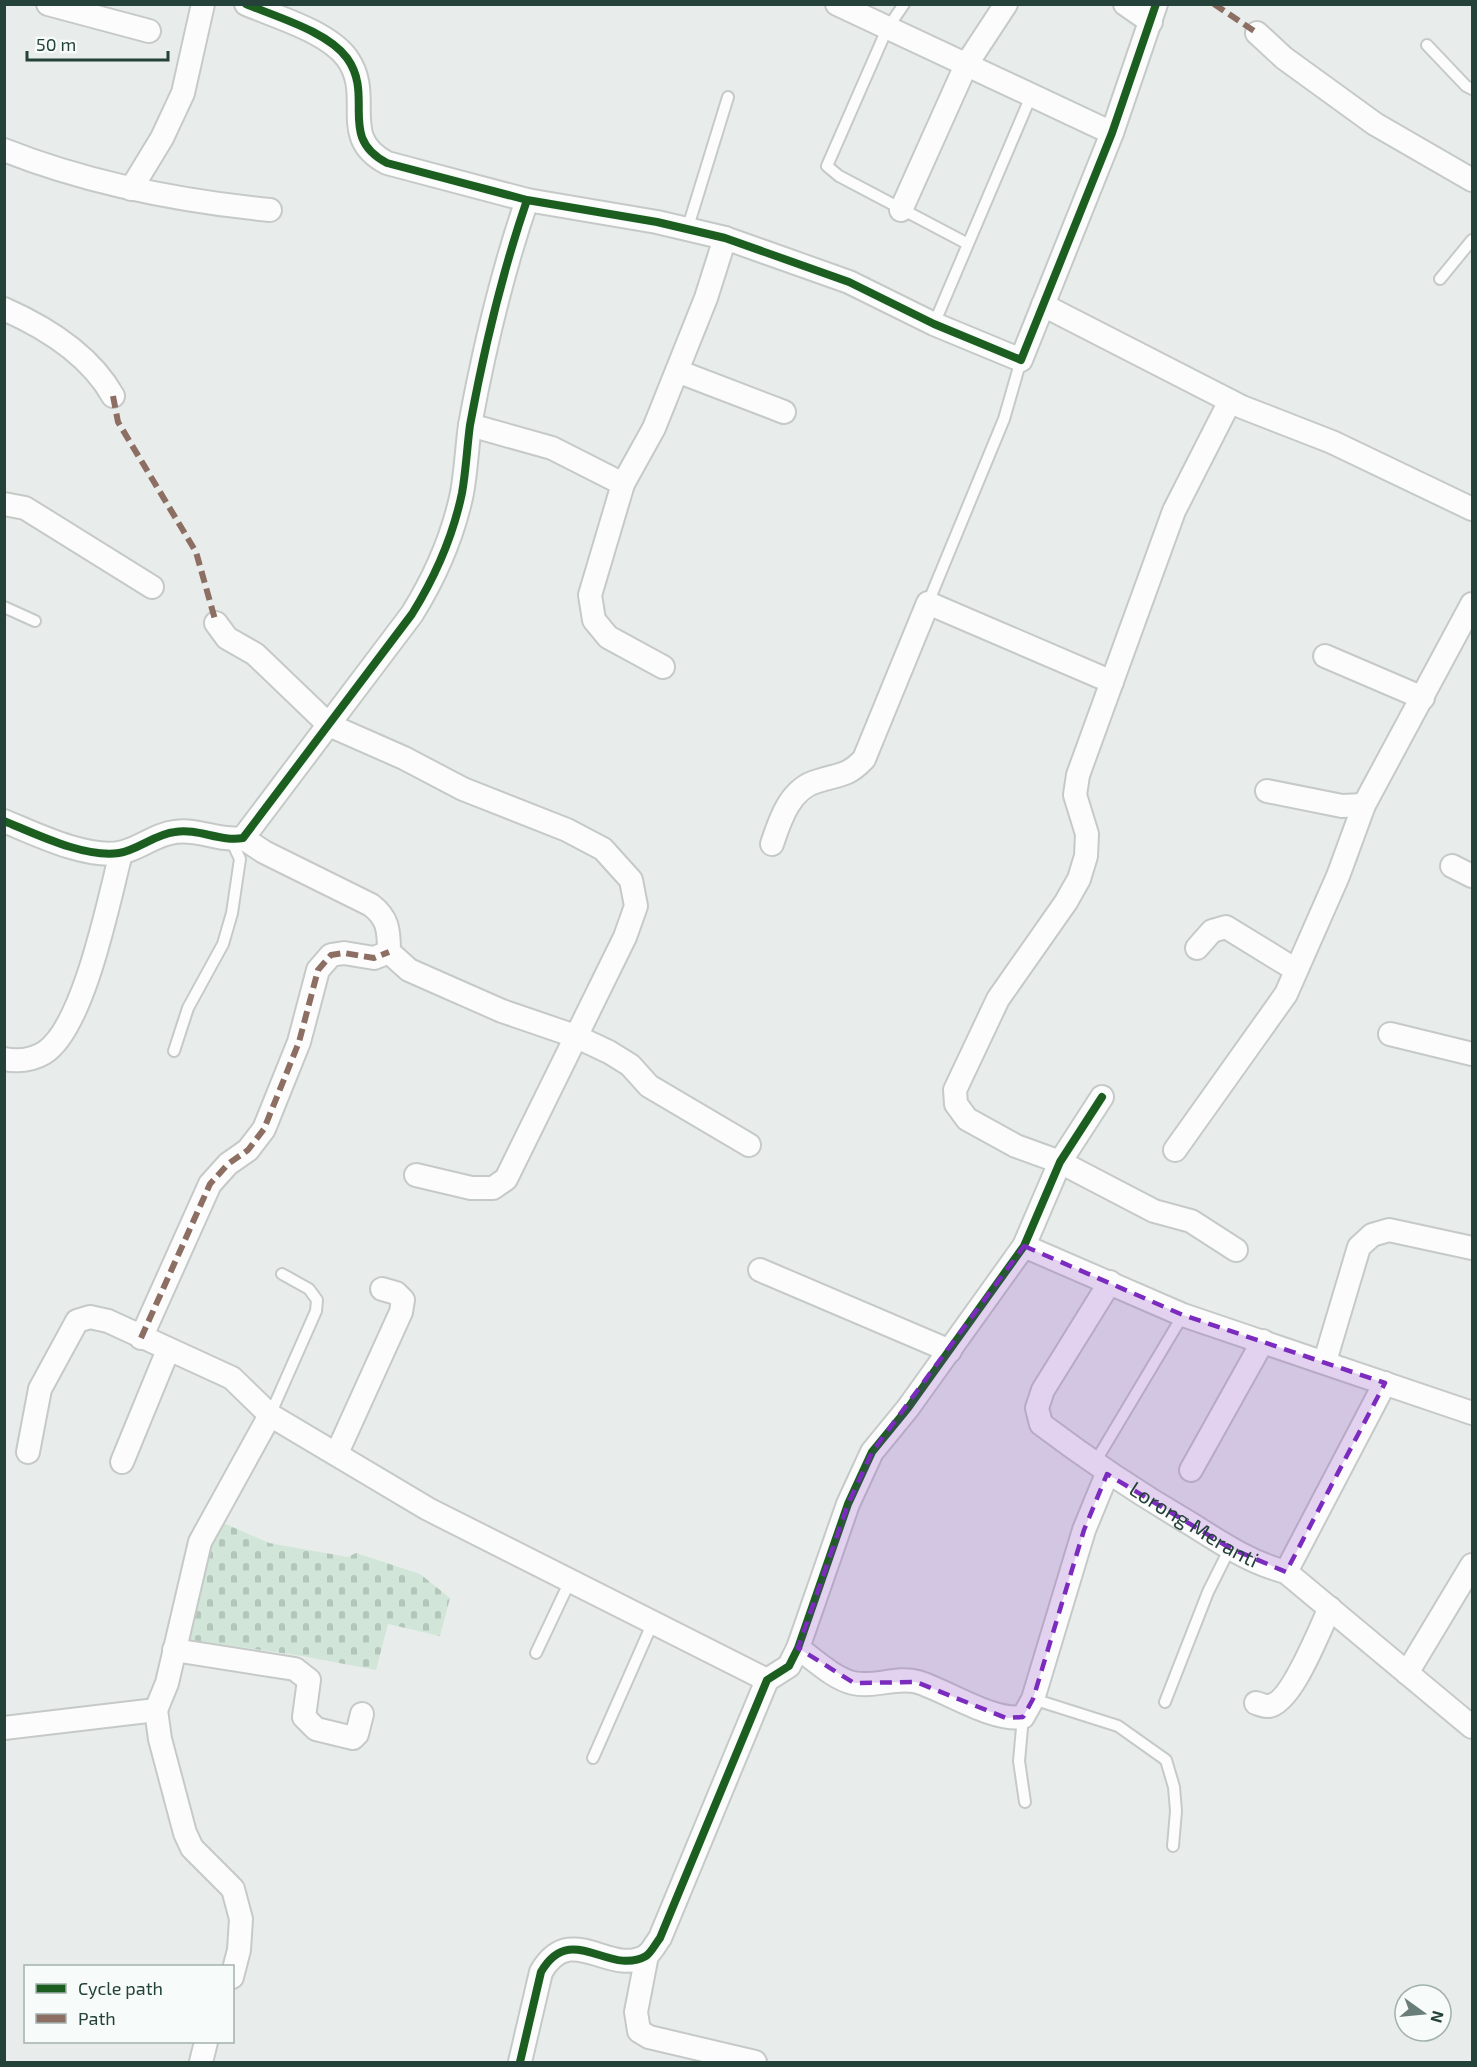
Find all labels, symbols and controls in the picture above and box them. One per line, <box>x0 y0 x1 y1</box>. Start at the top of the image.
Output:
scale bar <box>27 24 168 62</box>
text: 50 m <box>36 33 76 55</box>
street label: Lorong Meranti <box>1125 1475 1263 1572</box>
legend <box>24 1965 234 2043</box>
text: Cycle path <box>78 1977 163 1999</box>
north arrow <box>1393 1983 1453 2043</box>
text: Path <box>78 2007 116 2029</box>
text: N <box>1427 2009 1449 2025</box>

